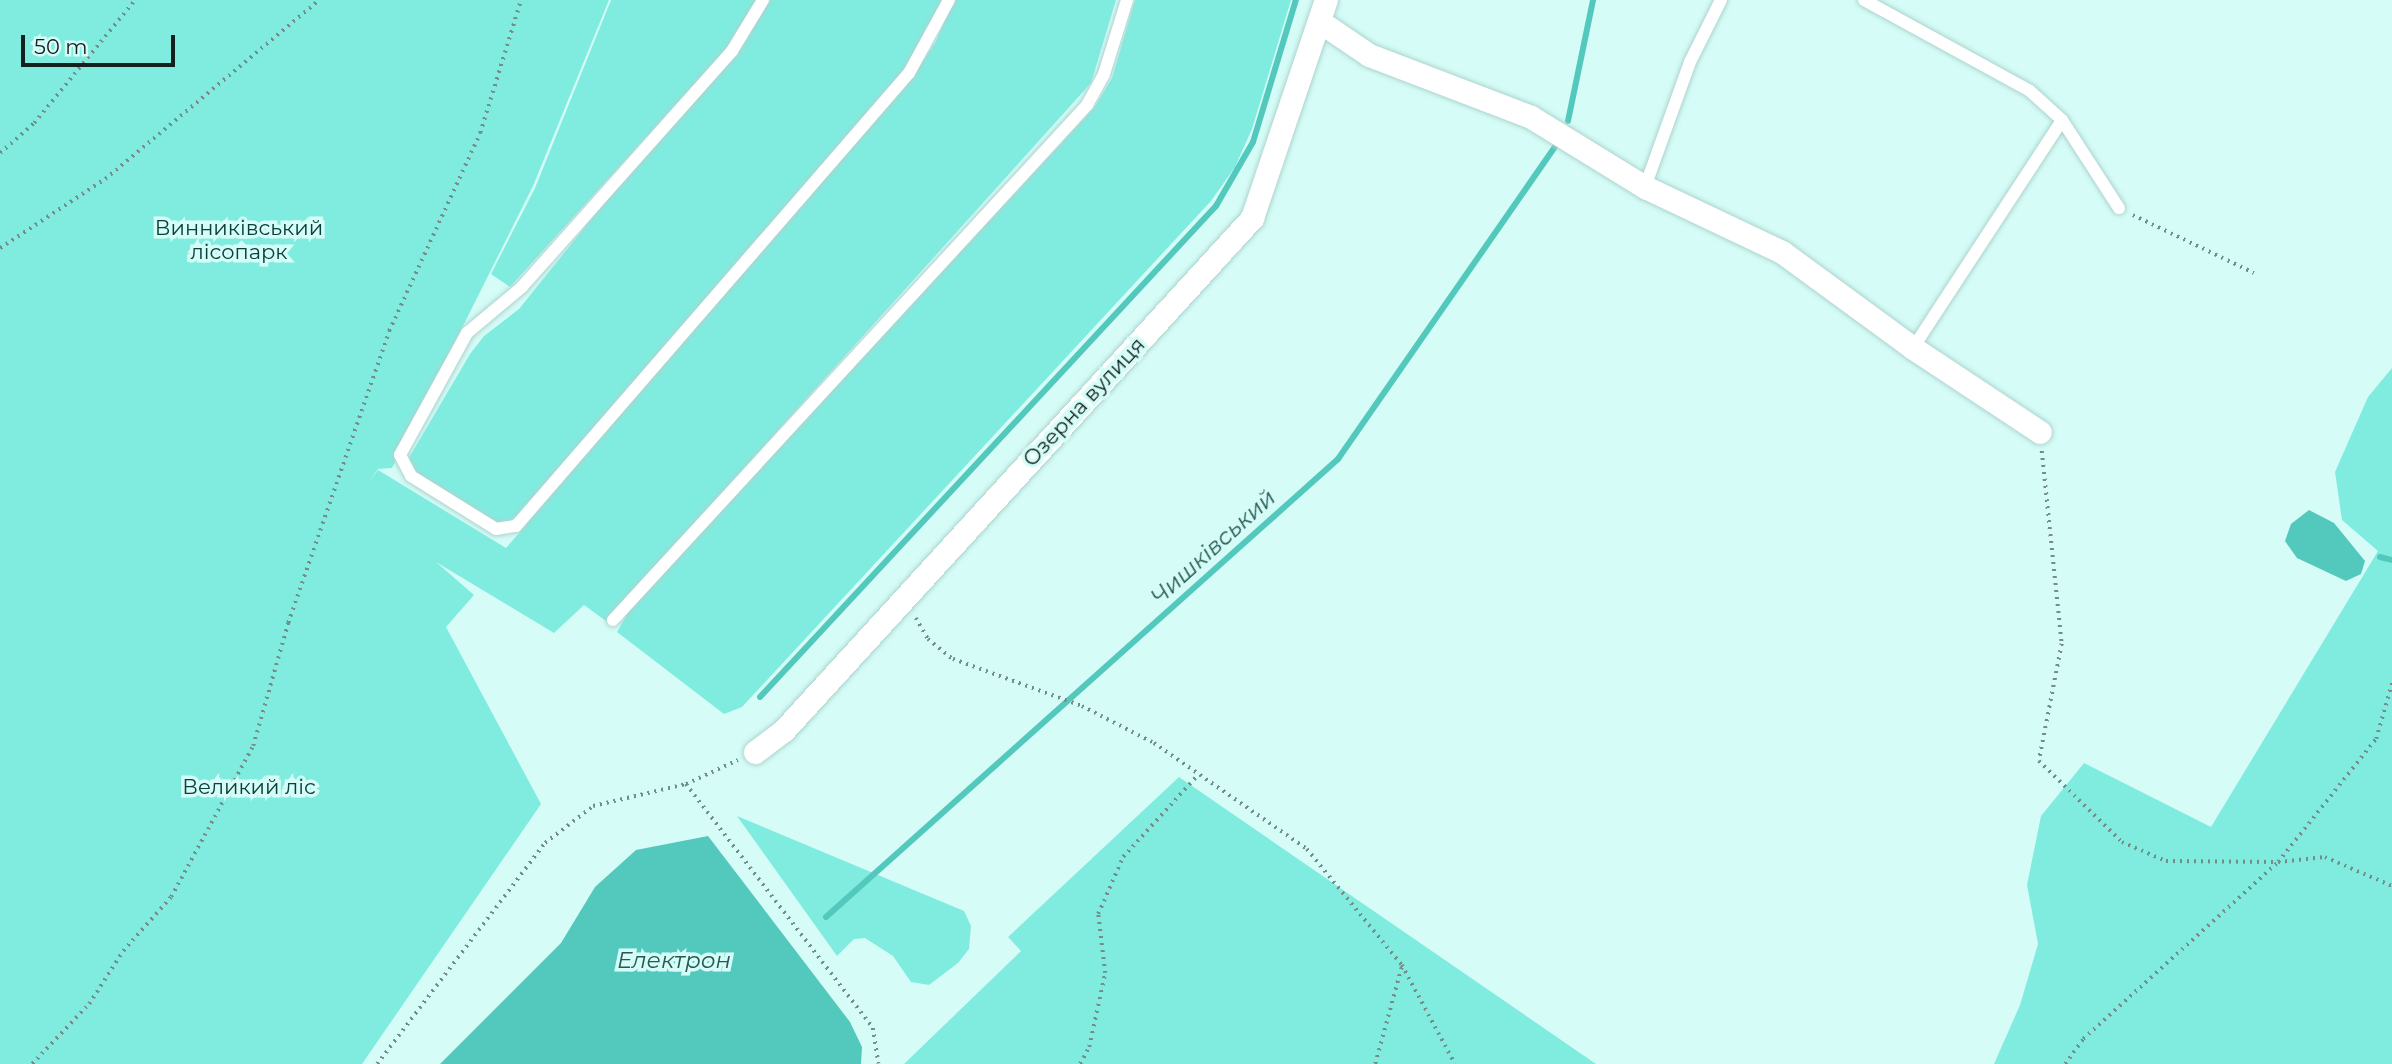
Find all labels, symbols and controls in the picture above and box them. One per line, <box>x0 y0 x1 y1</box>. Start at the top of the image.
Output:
scale bar <box>24 21 178 65</box>
text: 50 m <box>34 34 88 59</box>
park label: Винниківський лісопарк <box>155 215 323 265</box>
street label: Озерна вулиця <box>1018 332 1150 472</box>
water label: Чишківський <box>1145 484 1281 610</box>
park label: Великий ліс <box>182 774 316 800</box>
water label: Електрон <box>617 946 731 974</box>

